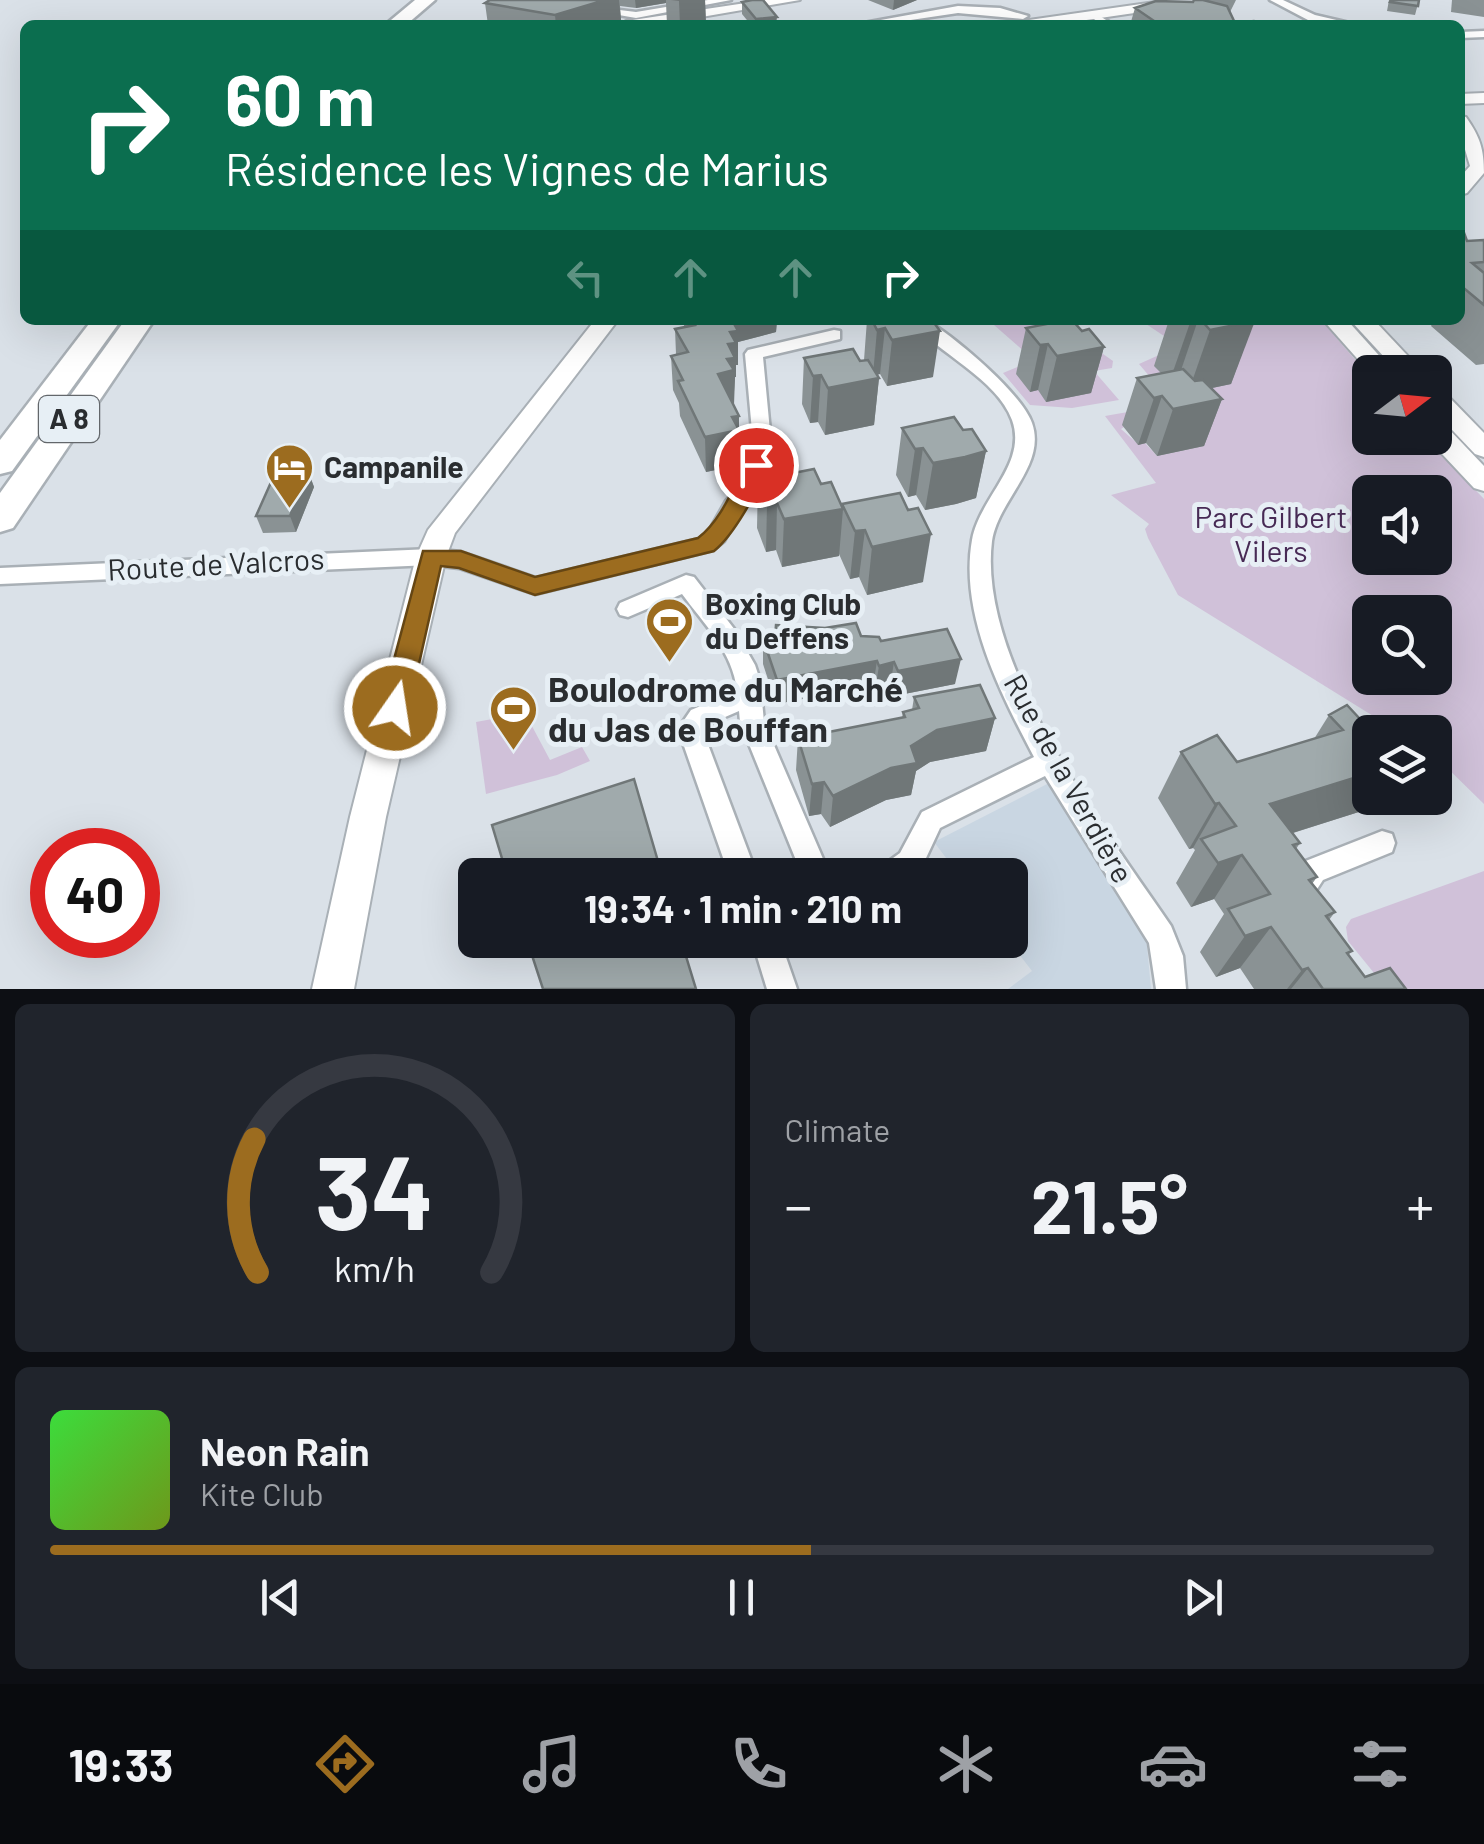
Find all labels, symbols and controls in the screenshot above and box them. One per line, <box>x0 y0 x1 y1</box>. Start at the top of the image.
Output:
text: 60 m <box>225 56 375 140</box>
icon: right <box>60 60 190 190</box>
text: Résidence les Vignes de Marius <box>225 141 829 195</box>
icon: left <box>558 250 613 305</box>
icon: ahead <box>663 250 718 305</box>
icon: ahead <box>768 250 823 305</box>
icon: right <box>873 250 928 305</box>
north arrow <box>1352 355 1452 455</box>
map controls <box>1352 355 1452 815</box>
road number: A 8 <box>39 396 99 442</box>
pin <box>714 423 799 508</box>
icon: arrive <box>729 438 784 493</box>
hotel icon: Campanile <box>263 442 315 510</box>
place label: Campanile <box>324 448 464 484</box>
button: sound <box>1352 475 1452 575</box>
park label: Parc Gilbert Vilers <box>1195 498 1347 568</box>
street label: Route de Valcros <box>107 539 325 587</box>
place label: Boxing Club du Deffens <box>705 585 861 655</box>
button: search <box>1352 595 1452 695</box>
sports icon: Boxing Club du Deffens <box>644 596 696 664</box>
position arrow <box>343 656 447 760</box>
place label: Boulodrome du Marché du Jas de Bouffan <box>548 667 903 749</box>
street label: Rue de la Verdière <box>998 668 1142 889</box>
sports icon: Boulodrome du Marché du Jas de Bouffan <box>487 684 539 752</box>
button: layers <box>1352 715 1452 815</box>
speed limit sign: 40 <box>30 828 160 958</box>
text: 19:34 · 1 min · 210 m <box>584 885 902 931</box>
text: Climate <box>785 1110 890 1148</box>
text: 34 <box>315 1126 434 1251</box>
text: 21.5° <box>1031 1159 1188 1249</box>
text: − <box>785 1171 812 1237</box>
text: + <box>1406 1171 1434 1237</box>
text: km/h <box>334 1246 415 1289</box>
text: Neon Rain <box>200 1428 369 1474</box>
text: Kite Club <box>200 1474 324 1512</box>
icon: previous <box>253 1570 308 1625</box>
icon: pause <box>714 1570 769 1625</box>
icon: next <box>1176 1570 1231 1625</box>
icon: directions <box>310 1729 380 1799</box>
icon: music <box>517 1729 587 1799</box>
icon: phone <box>724 1729 794 1799</box>
icon: climate <box>931 1729 1001 1799</box>
icon: car <box>1138 1729 1208 1799</box>
icon: filters <box>1345 1729 1415 1799</box>
text: 19:33 <box>69 1737 173 1791</box>

